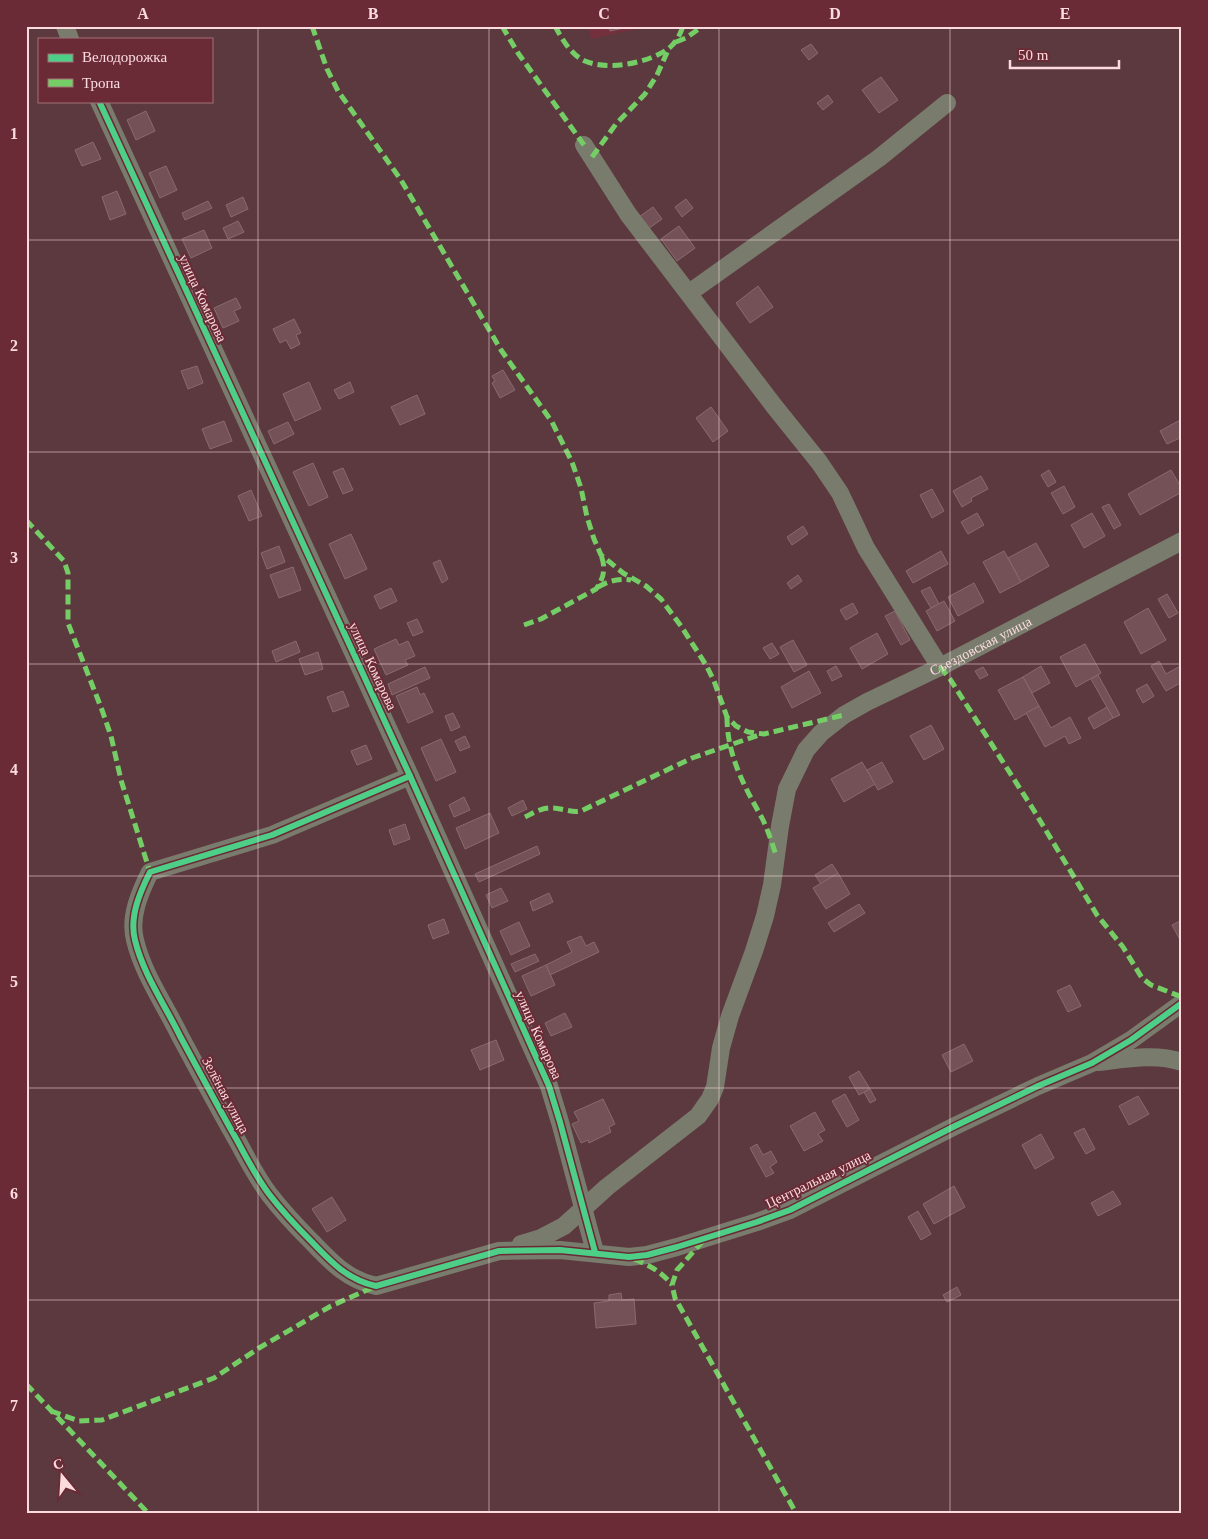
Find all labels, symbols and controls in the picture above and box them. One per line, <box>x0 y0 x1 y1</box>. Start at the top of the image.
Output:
text: A <box>137 5 149 22</box>
text: B <box>368 5 379 22</box>
text: C <box>598 5 610 22</box>
text: D <box>829 5 841 22</box>
text: E <box>1060 5 1070 22</box>
legend <box>38 38 212 102</box>
scale bar <box>1010 38 1119 70</box>
text: 50 m <box>1018 47 1049 63</box>
text: Велодорожка <box>82 49 167 65</box>
text: Тропа <box>82 75 121 91</box>
text: 1 <box>10 125 18 142</box>
street label: улица Комарова <box>176 252 230 345</box>
text: 2 <box>10 337 18 354</box>
text: 3 <box>10 549 18 566</box>
street label: Съездовская улица <box>927 613 1035 679</box>
street label: улица Комарова <box>346 620 400 713</box>
text: 4 <box>10 761 18 778</box>
text: 5 <box>10 973 18 990</box>
street label: улица Комарова <box>512 989 565 1082</box>
street label: Зелёная улица <box>199 1054 252 1137</box>
street label: Центральная улица <box>763 1147 874 1211</box>
text: 6 <box>10 1185 18 1202</box>
text: 7 <box>10 1397 18 1414</box>
north arrow <box>38 1452 88 1502</box>
text: С <box>51 1455 65 1473</box>

